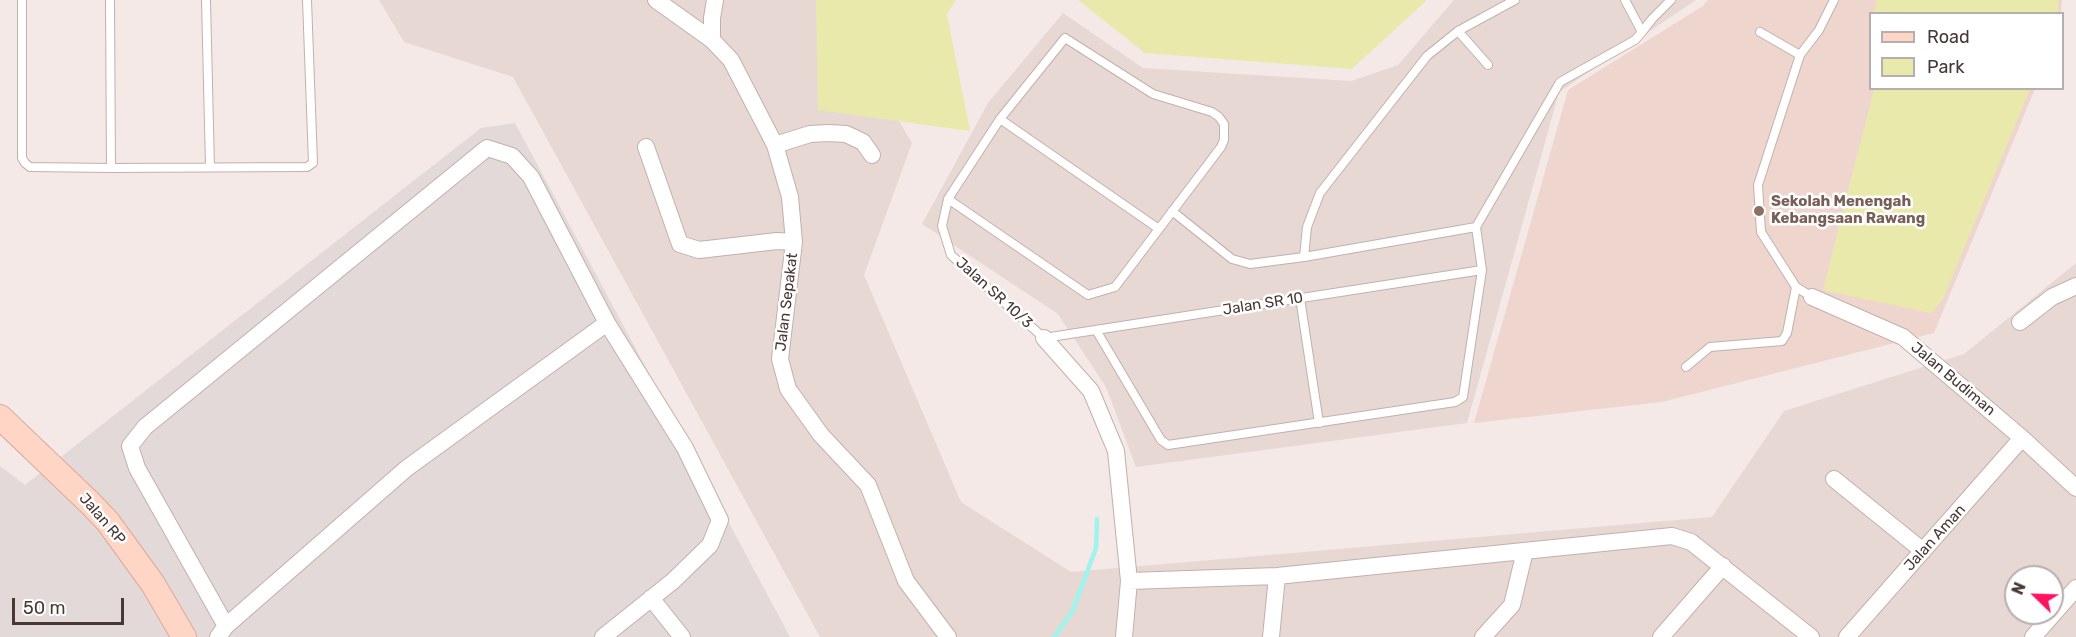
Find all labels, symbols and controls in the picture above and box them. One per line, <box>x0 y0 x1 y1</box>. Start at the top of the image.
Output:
legend <box>1869 12 2064 90</box>
text: Road <box>1927 26 1970 48</box>
text: Park <box>1927 56 1964 78</box>
place label: Sekolah Menengah Kebangsaan Rawang <box>1771 193 1925 228</box>
marker: Sekolah Menengah Kebangsaan Rawang <box>1752 204 1766 218</box>
street label: Jalan Sepakat <box>772 252 802 352</box>
street label: Jalan SR 10/3 <box>952 254 1036 332</box>
street label: Jalan SR 10 <box>1221 289 1305 319</box>
street label: Jalan Budiman <box>1907 338 1999 420</box>
street label: Jalan RP <box>75 490 129 548</box>
street label: Jalan Aman <box>1900 501 1970 575</box>
north arrow <box>2004 565 2064 625</box>
text: N <box>2008 580 2030 598</box>
scale bar <box>15 586 128 624</box>
text: 50 m <box>23 597 66 619</box>

